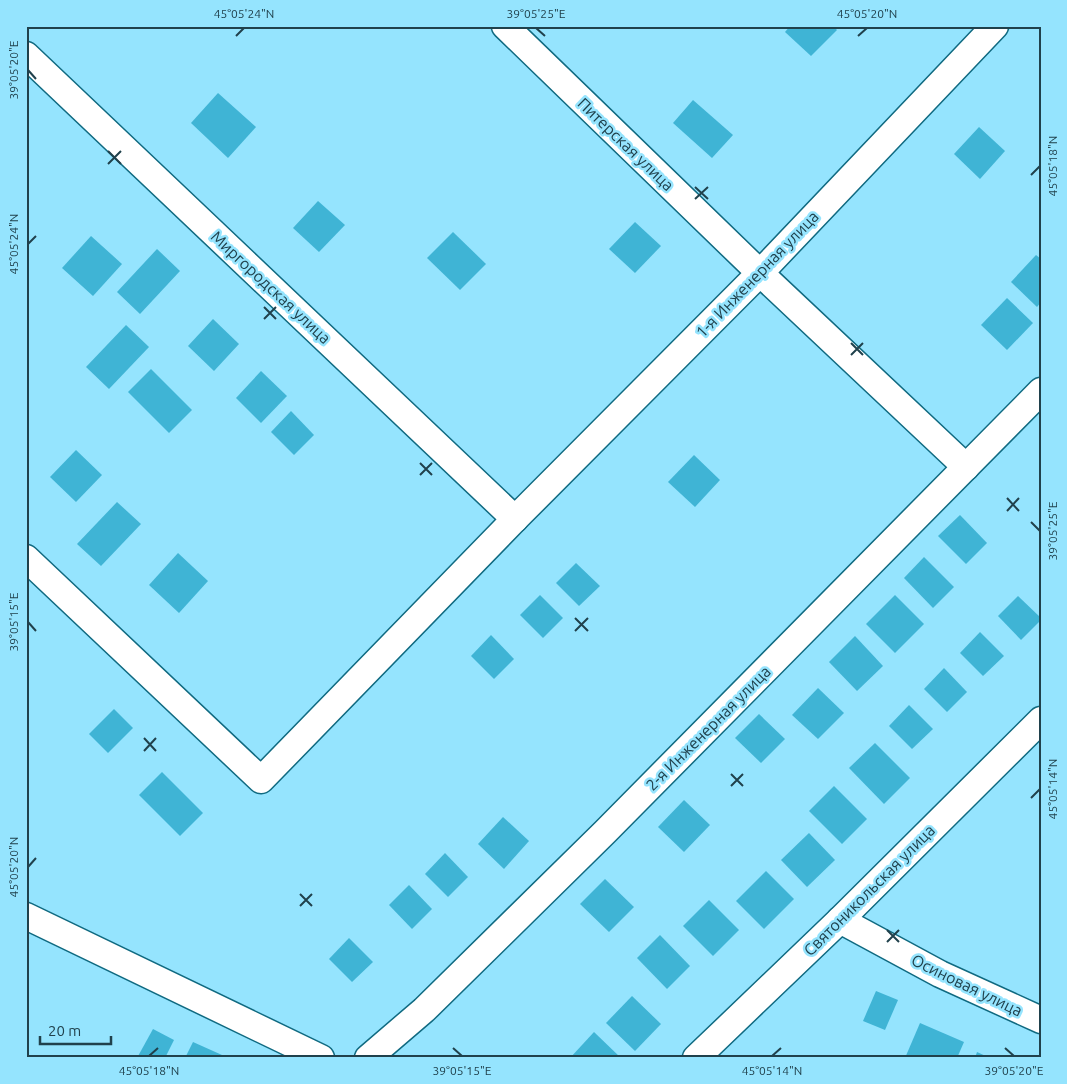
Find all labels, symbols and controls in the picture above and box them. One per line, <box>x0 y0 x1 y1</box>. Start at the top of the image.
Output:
text: 45°05'24"N <box>214 7 274 20</box>
text: 39°05'25"E <box>507 7 566 20</box>
text: 45°05'20"N <box>837 7 897 20</box>
text: 39°05'20"E <box>7 40 20 99</box>
street label: Питерская улица <box>575 94 677 194</box>
text: 45°05'18"N <box>1046 136 1059 196</box>
street label: 1-я Инженерная улица <box>692 207 822 341</box>
text: 45°05'24"N <box>7 214 20 274</box>
street label: Миргородская улица <box>208 227 334 347</box>
text: 39°05'25"E <box>1046 501 1059 560</box>
text: 39°05'15"E <box>7 592 20 651</box>
street label: 2-я Инженерная улица <box>642 662 774 794</box>
text: 45°05'14"N <box>1046 759 1059 819</box>
street label: Святоникольская улица <box>800 821 938 959</box>
text: 45°05'20"N <box>7 837 20 897</box>
street label: Осиновая улица <box>909 950 1025 1020</box>
scale bar <box>40 1014 111 1046</box>
text: 20 m <box>48 1022 81 1039</box>
text: 45°05'18"N <box>119 1064 179 1077</box>
text: 39°05'15"E <box>433 1064 492 1077</box>
text: 45°05'14"N <box>742 1064 802 1077</box>
text: 39°05'20"E <box>985 1064 1044 1077</box>

